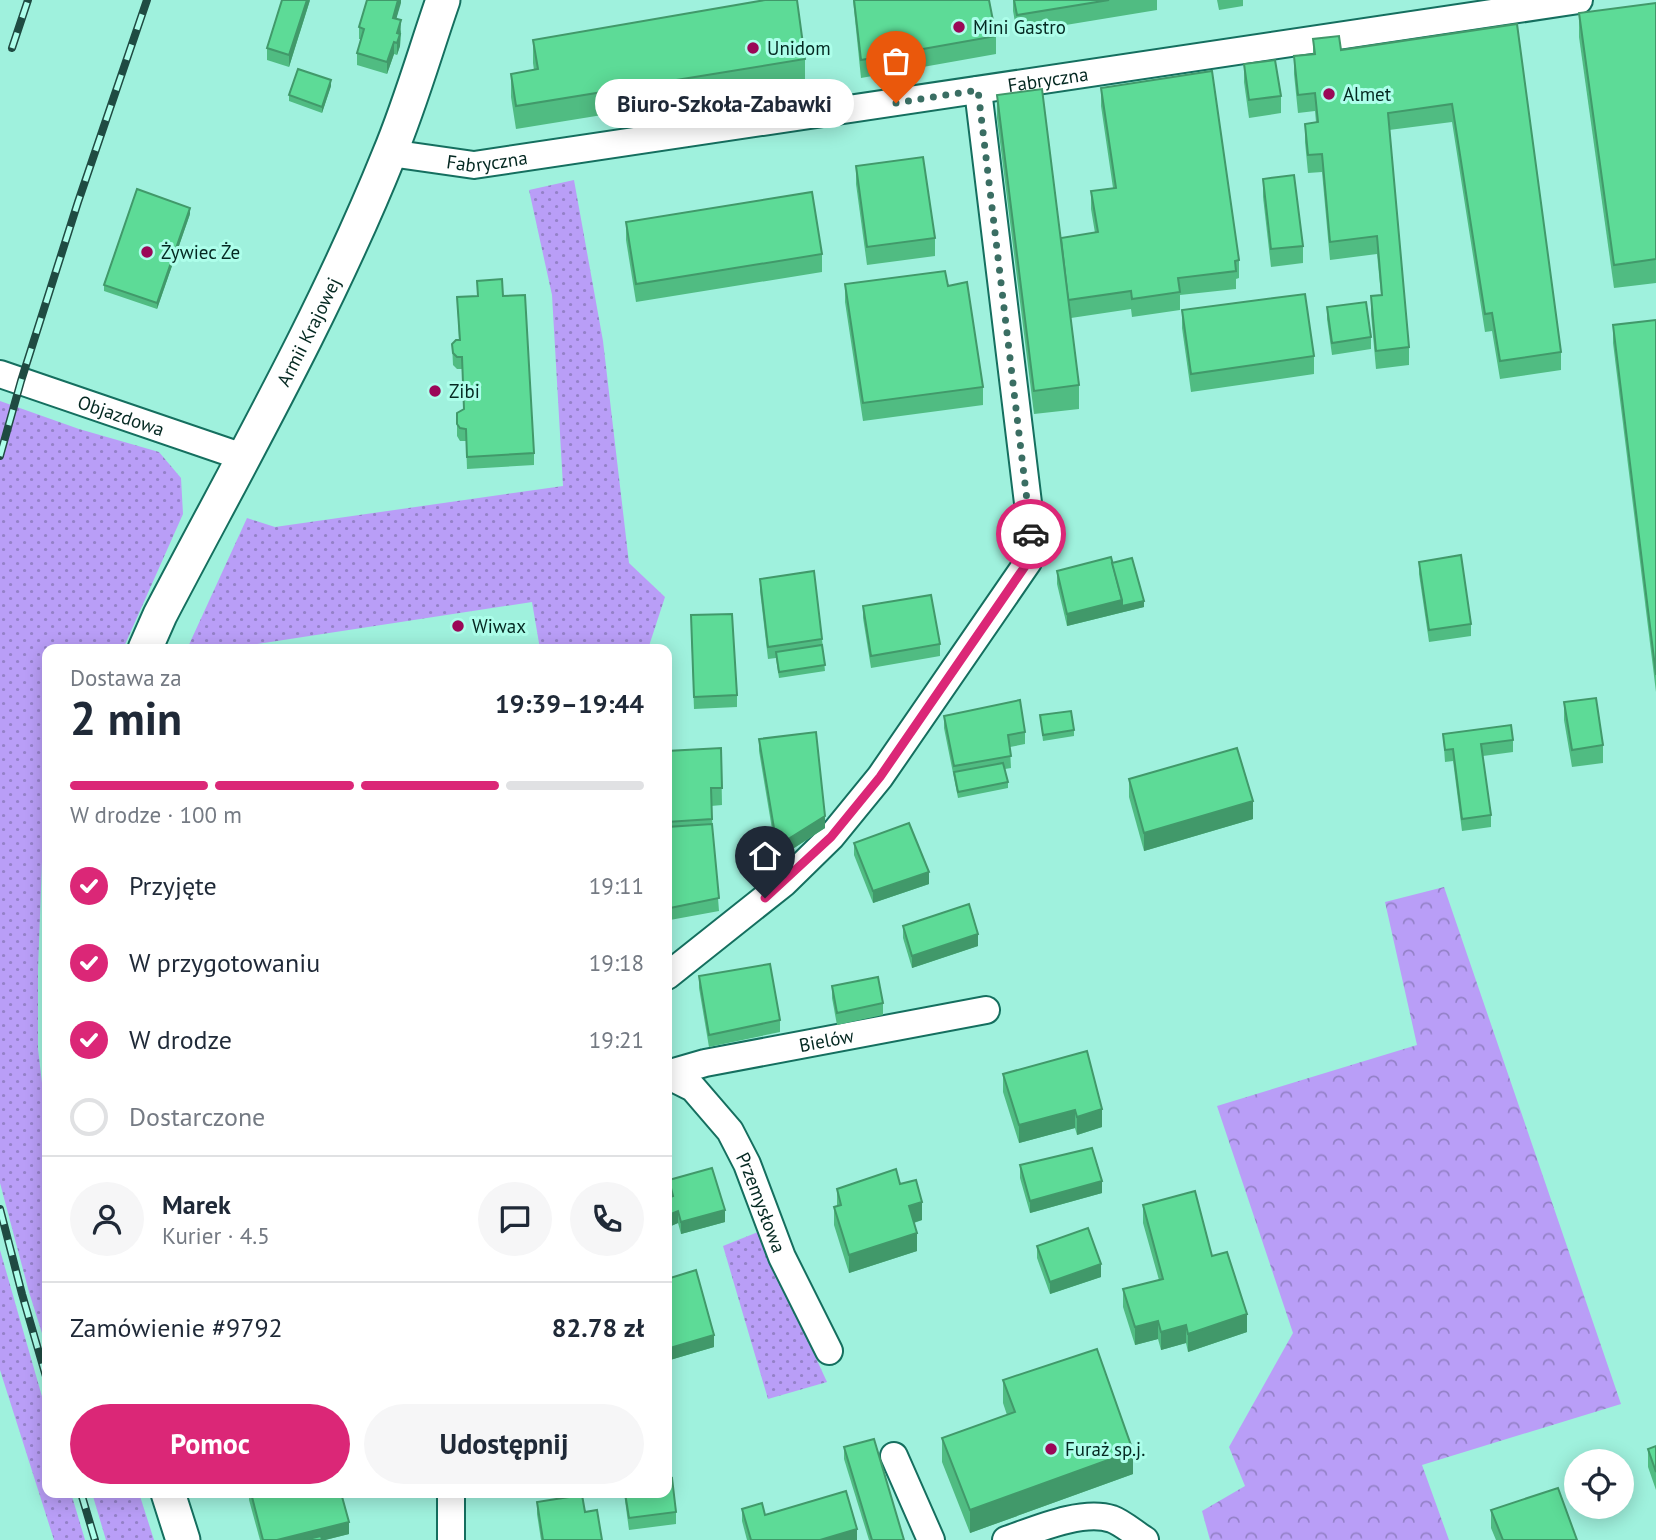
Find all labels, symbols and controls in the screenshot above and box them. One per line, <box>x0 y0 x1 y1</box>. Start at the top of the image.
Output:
place label: Mini Gastro <box>973 15 1066 39</box>
marker: Mini Gastro <box>951 19 967 35</box>
pin <box>866 31 926 103</box>
place label: Unidom <box>767 36 831 60</box>
marker: Unidom <box>745 40 761 56</box>
icon: bag <box>877 42 915 80</box>
street label: Fabryczna <box>1006 61 1090 97</box>
callout: Biuro-Szkoła-Zabawki <box>595 78 854 128</box>
place label: Almet <box>1343 82 1392 106</box>
marker: Almet <box>1321 86 1337 102</box>
text: Biuro-Szkoła-Zabawki <box>617 89 832 118</box>
street label: Fabryczna <box>445 145 529 177</box>
place label: Żywiec Że <box>161 240 240 264</box>
marker: Żywiec Że <box>139 244 155 260</box>
street label: Armii Krajowej <box>271 273 345 390</box>
place label: Zibi <box>449 379 480 403</box>
marker: Zibi <box>427 383 443 399</box>
street label: Objazdowa <box>75 389 168 441</box>
courier <box>996 499 1066 569</box>
icon: car <box>1012 515 1050 553</box>
place label: Wiwax <box>472 614 526 638</box>
marker: Wiwax <box>450 618 466 634</box>
text: Dostawa za <box>70 663 182 692</box>
text: 19:39–19:44 <box>495 687 644 720</box>
text: 2 min <box>70 688 182 748</box>
text: W drodze · 100 m <box>70 800 242 829</box>
pin <box>735 826 795 898</box>
icon: home <box>746 837 784 875</box>
icon: check <box>70 867 108 905</box>
text: Przyjęte <box>129 869 217 902</box>
text: 19:11 <box>589 871 644 900</box>
icon: check <box>70 944 108 982</box>
text: W przygotowaniu <box>129 946 320 979</box>
text: 19:18 <box>589 948 644 977</box>
icon: check <box>70 1021 108 1059</box>
text: W drodze <box>129 1023 232 1056</box>
street label: Bielów <box>797 1023 856 1057</box>
text: 19:21 <box>589 1025 644 1054</box>
text: Dostarczone <box>129 1100 265 1133</box>
street label: Przemysłowa <box>731 1148 791 1256</box>
button: person <box>70 1182 144 1256</box>
button: chat <box>478 1182 552 1256</box>
button: phone <box>570 1182 644 1256</box>
text: Marek <box>162 1188 231 1221</box>
text: Kurier · 4.5 <box>162 1221 270 1250</box>
text: Zamówienie #9792 <box>70 1311 283 1344</box>
text: 82.78 zł <box>552 1311 644 1344</box>
button: Pomoc <box>70 1404 350 1484</box>
button: Udostępnij <box>364 1404 644 1484</box>
place label: Furaż sp.j. <box>1065 1437 1145 1461</box>
marker: Furaż sp.j. <box>1043 1441 1059 1457</box>
map controls <box>1564 1449 1634 1519</box>
button: locate <box>1564 1449 1634 1519</box>

